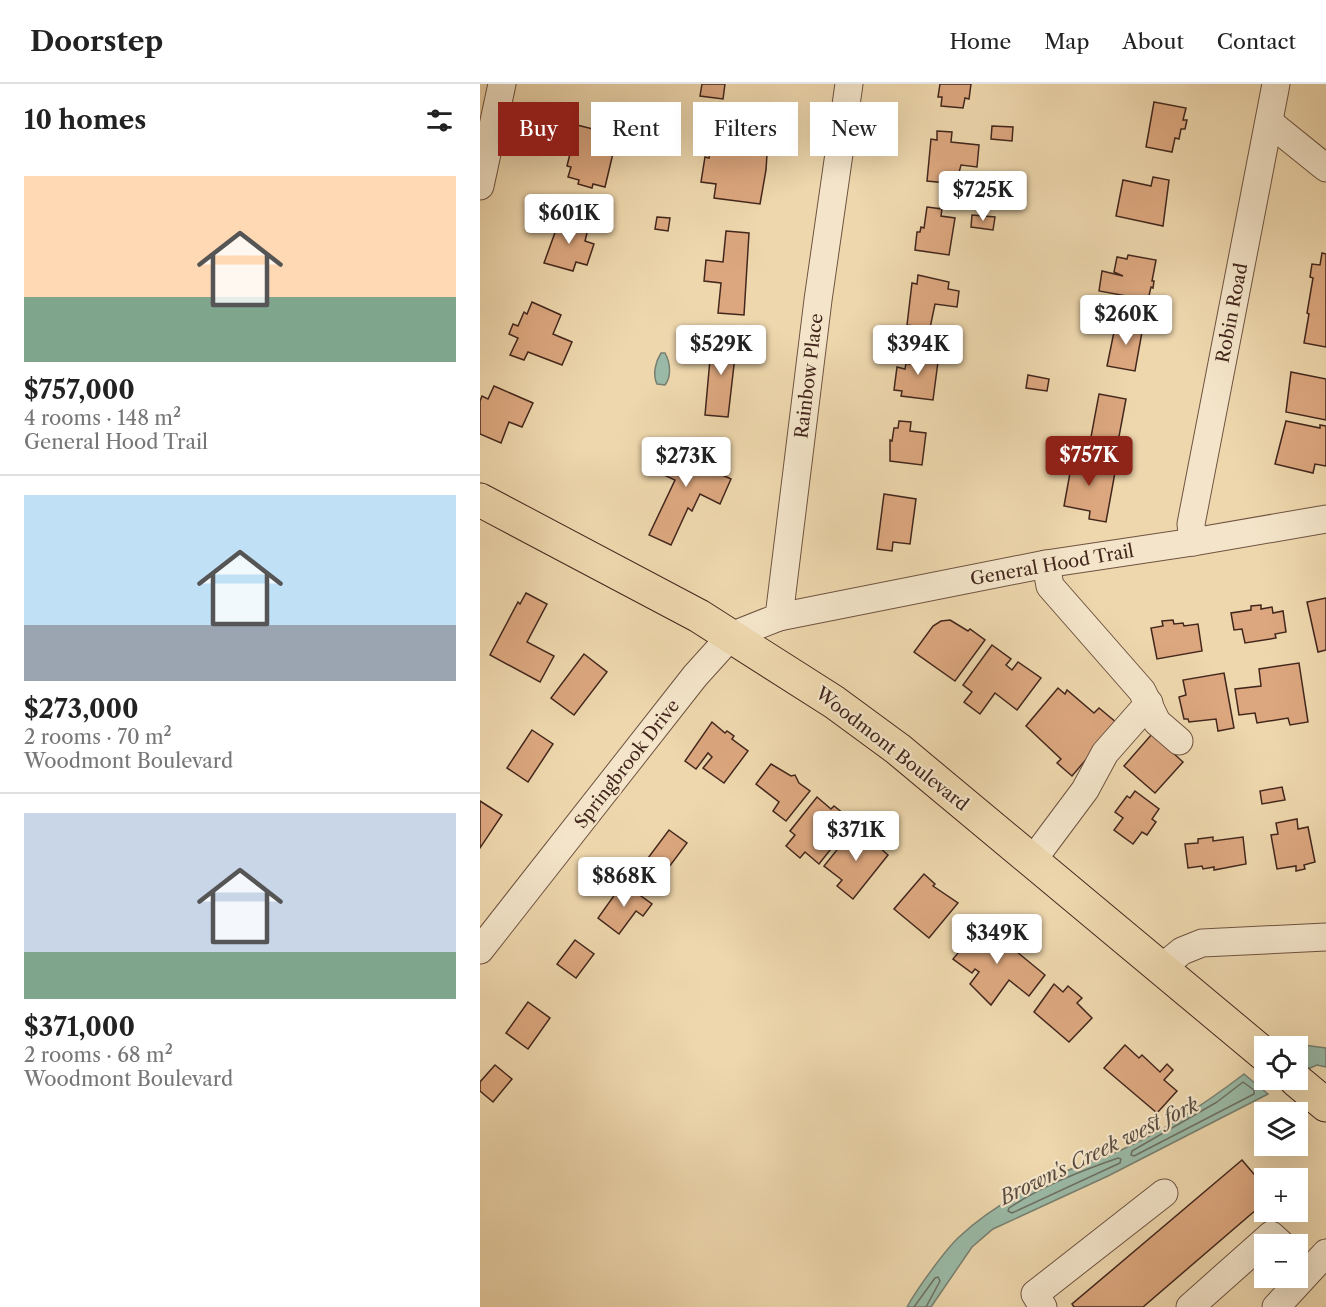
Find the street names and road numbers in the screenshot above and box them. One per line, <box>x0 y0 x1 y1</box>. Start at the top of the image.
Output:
street label: Robin Road <box>1212 261 1252 365</box>
street label: Rainbow Place <box>790 312 828 440</box>
street label: General Hood Trail <box>969 540 1135 590</box>
street label: Woodmont Boulevard <box>810 682 973 816</box>
street label: Springbrook Drive <box>570 695 684 833</box>

